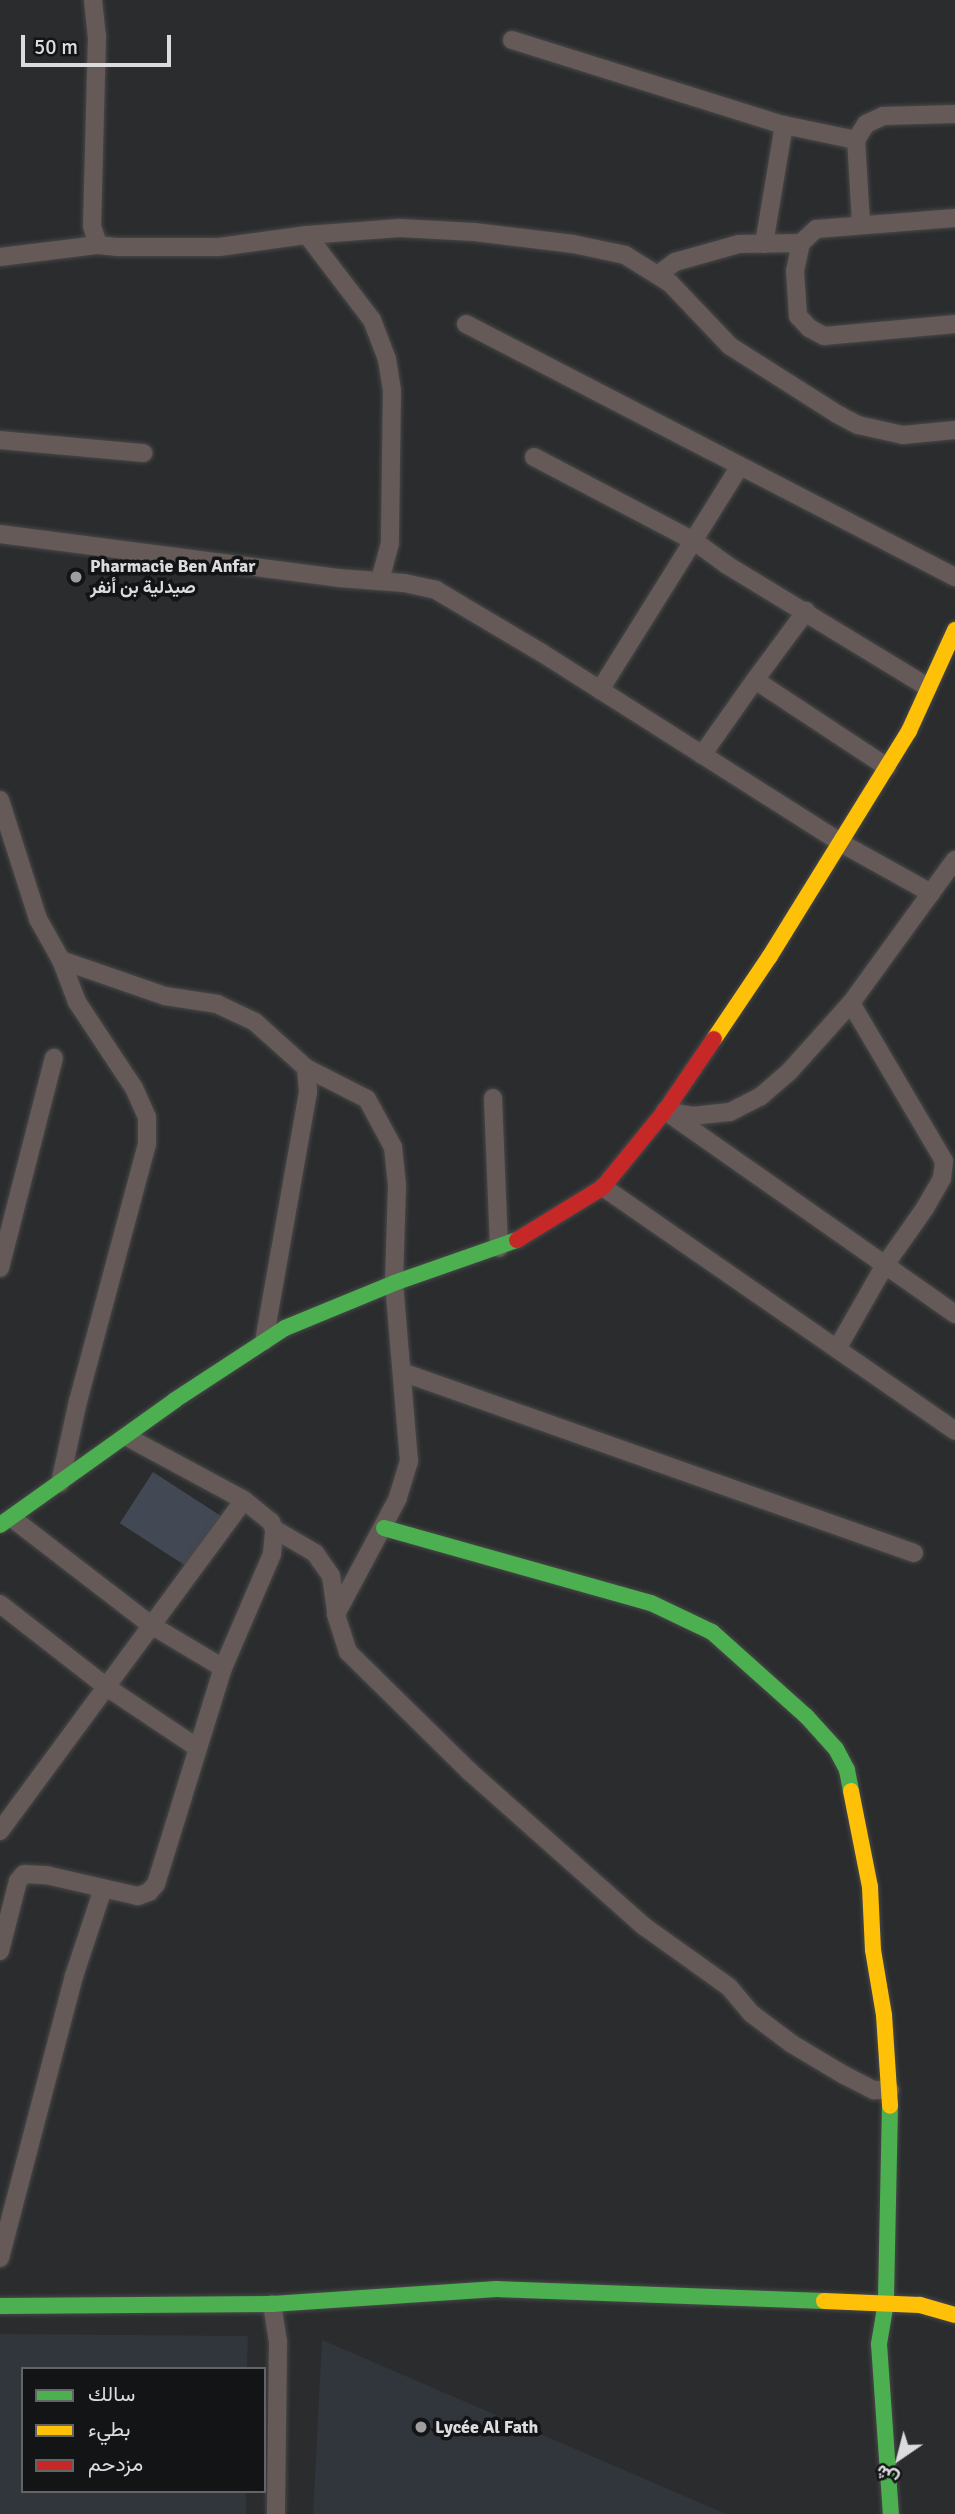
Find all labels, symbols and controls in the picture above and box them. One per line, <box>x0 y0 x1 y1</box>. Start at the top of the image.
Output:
scale bar <box>24 21 175 65</box>
text: 50 m <box>34 34 78 60</box>
place label: Pharmacie Ben Anfar صيدلية بن أنفر <box>90 556 255 598</box>
marker: Pharmacie Ben Anfar صيدلية بن أنفر <box>68 569 84 585</box>
legend <box>21 2367 266 2493</box>
text: سالك <box>88 2381 135 2407</box>
text: بطيء <box>88 2416 131 2442</box>
place label: Lycée Al Fath <box>435 2416 538 2438</box>
marker: Lycée Al Fath <box>413 2419 429 2435</box>
north arrow <box>864 2423 934 2493</box>
text: مزدحم <box>88 2451 143 2477</box>
text: ش <box>871 2459 903 2492</box>

